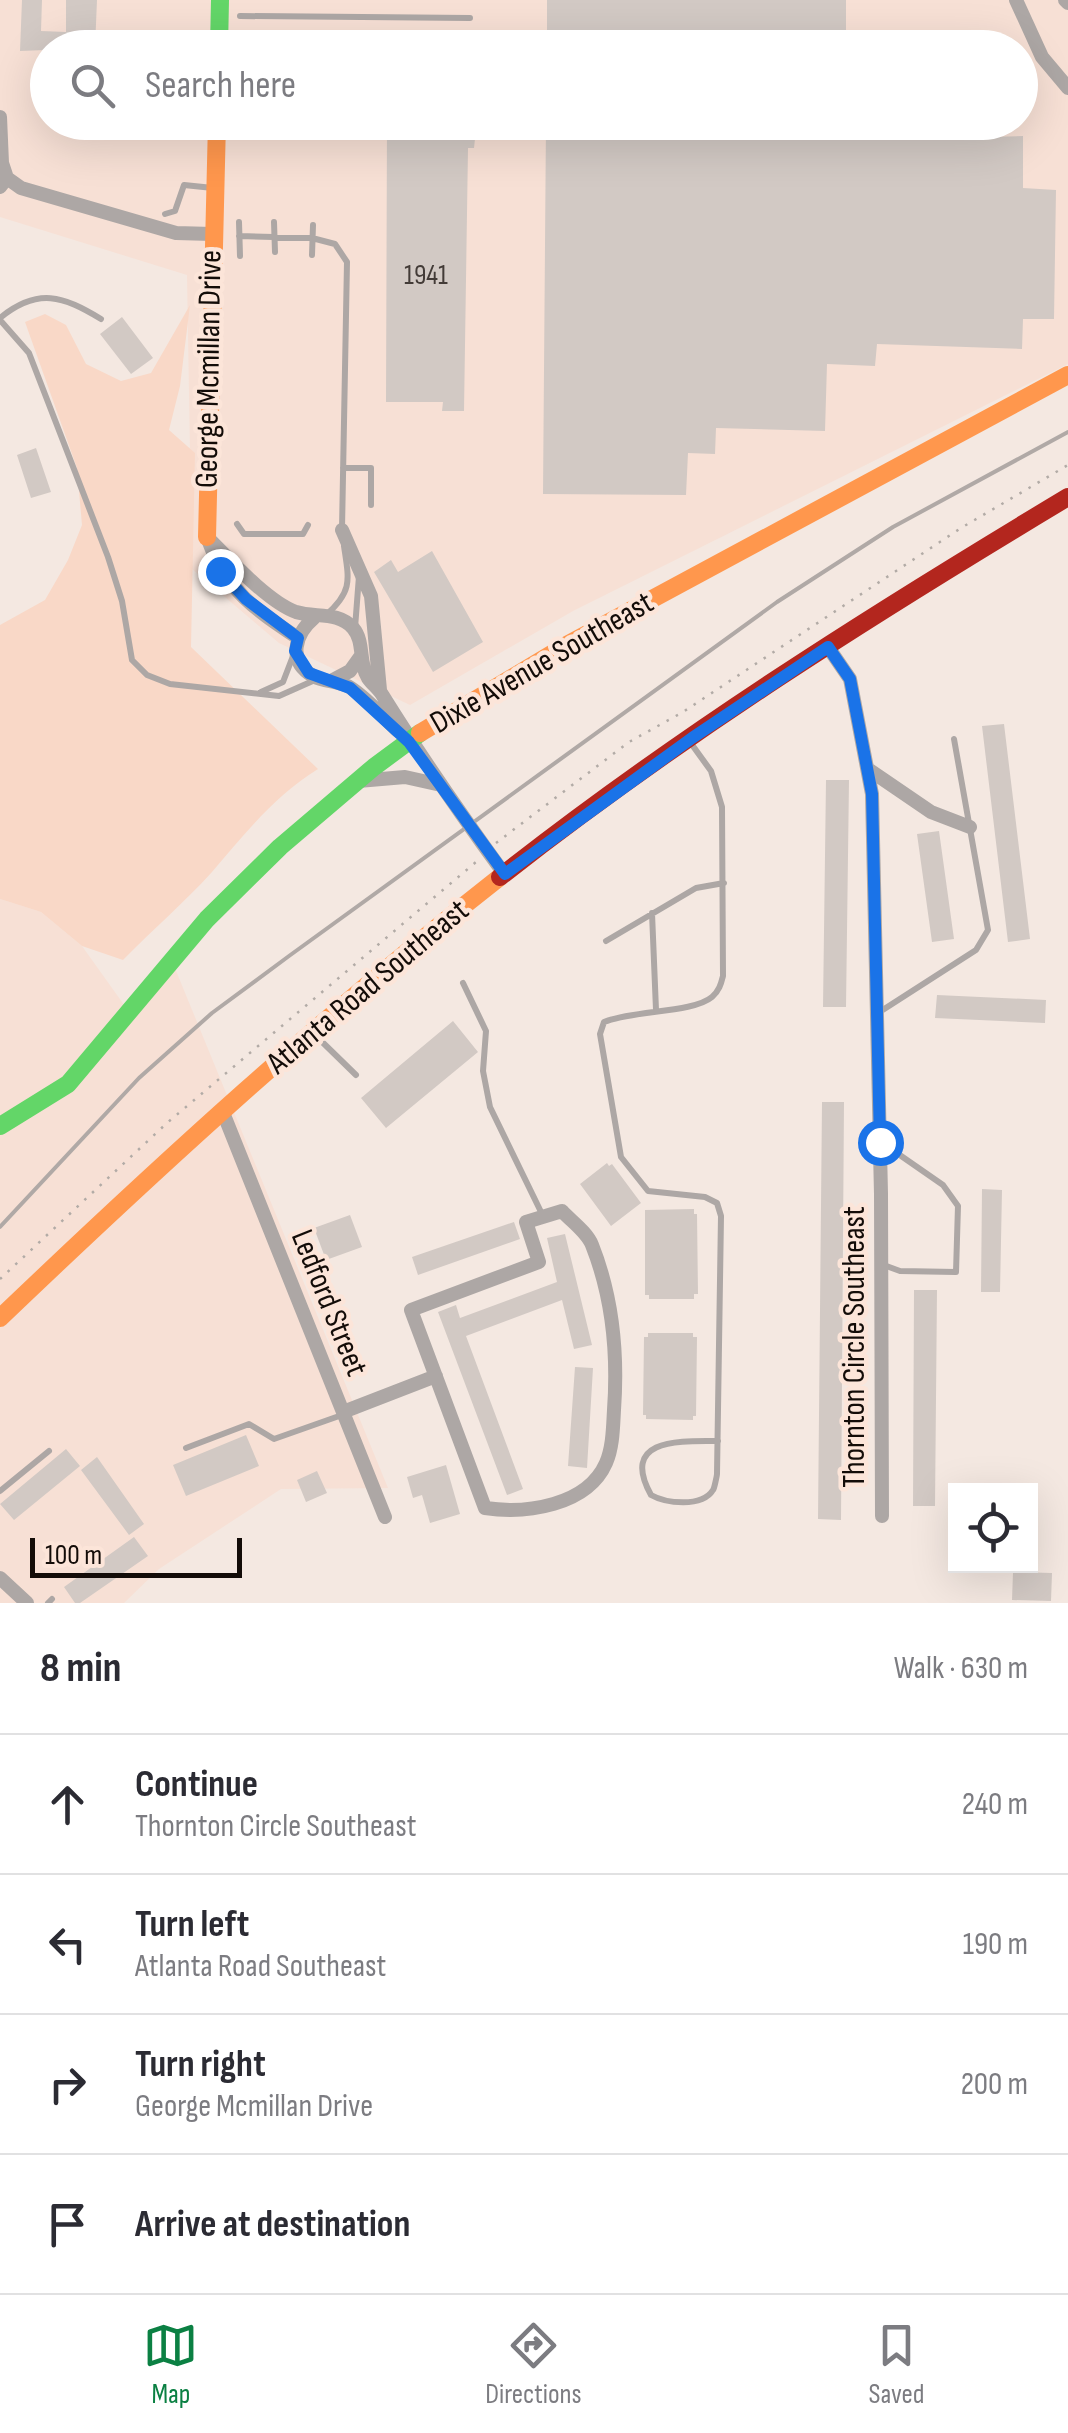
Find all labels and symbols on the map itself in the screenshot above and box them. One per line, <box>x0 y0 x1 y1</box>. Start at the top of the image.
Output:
street label: George Mcmillan Drive <box>187 250 231 488</box>
house number: 1941 <box>404 259 448 292</box>
route end <box>198 549 244 595</box>
street label: Dixie Avenue Southeast <box>423 583 661 743</box>
street label: Atlanta Road Southeast <box>258 891 477 1083</box>
route start <box>858 1120 904 1166</box>
street label: Thornton Circle Southeast <box>835 1206 874 1488</box>
street label: Ledford Street <box>282 1224 376 1382</box>
scale bar <box>30 1533 242 1578</box>

